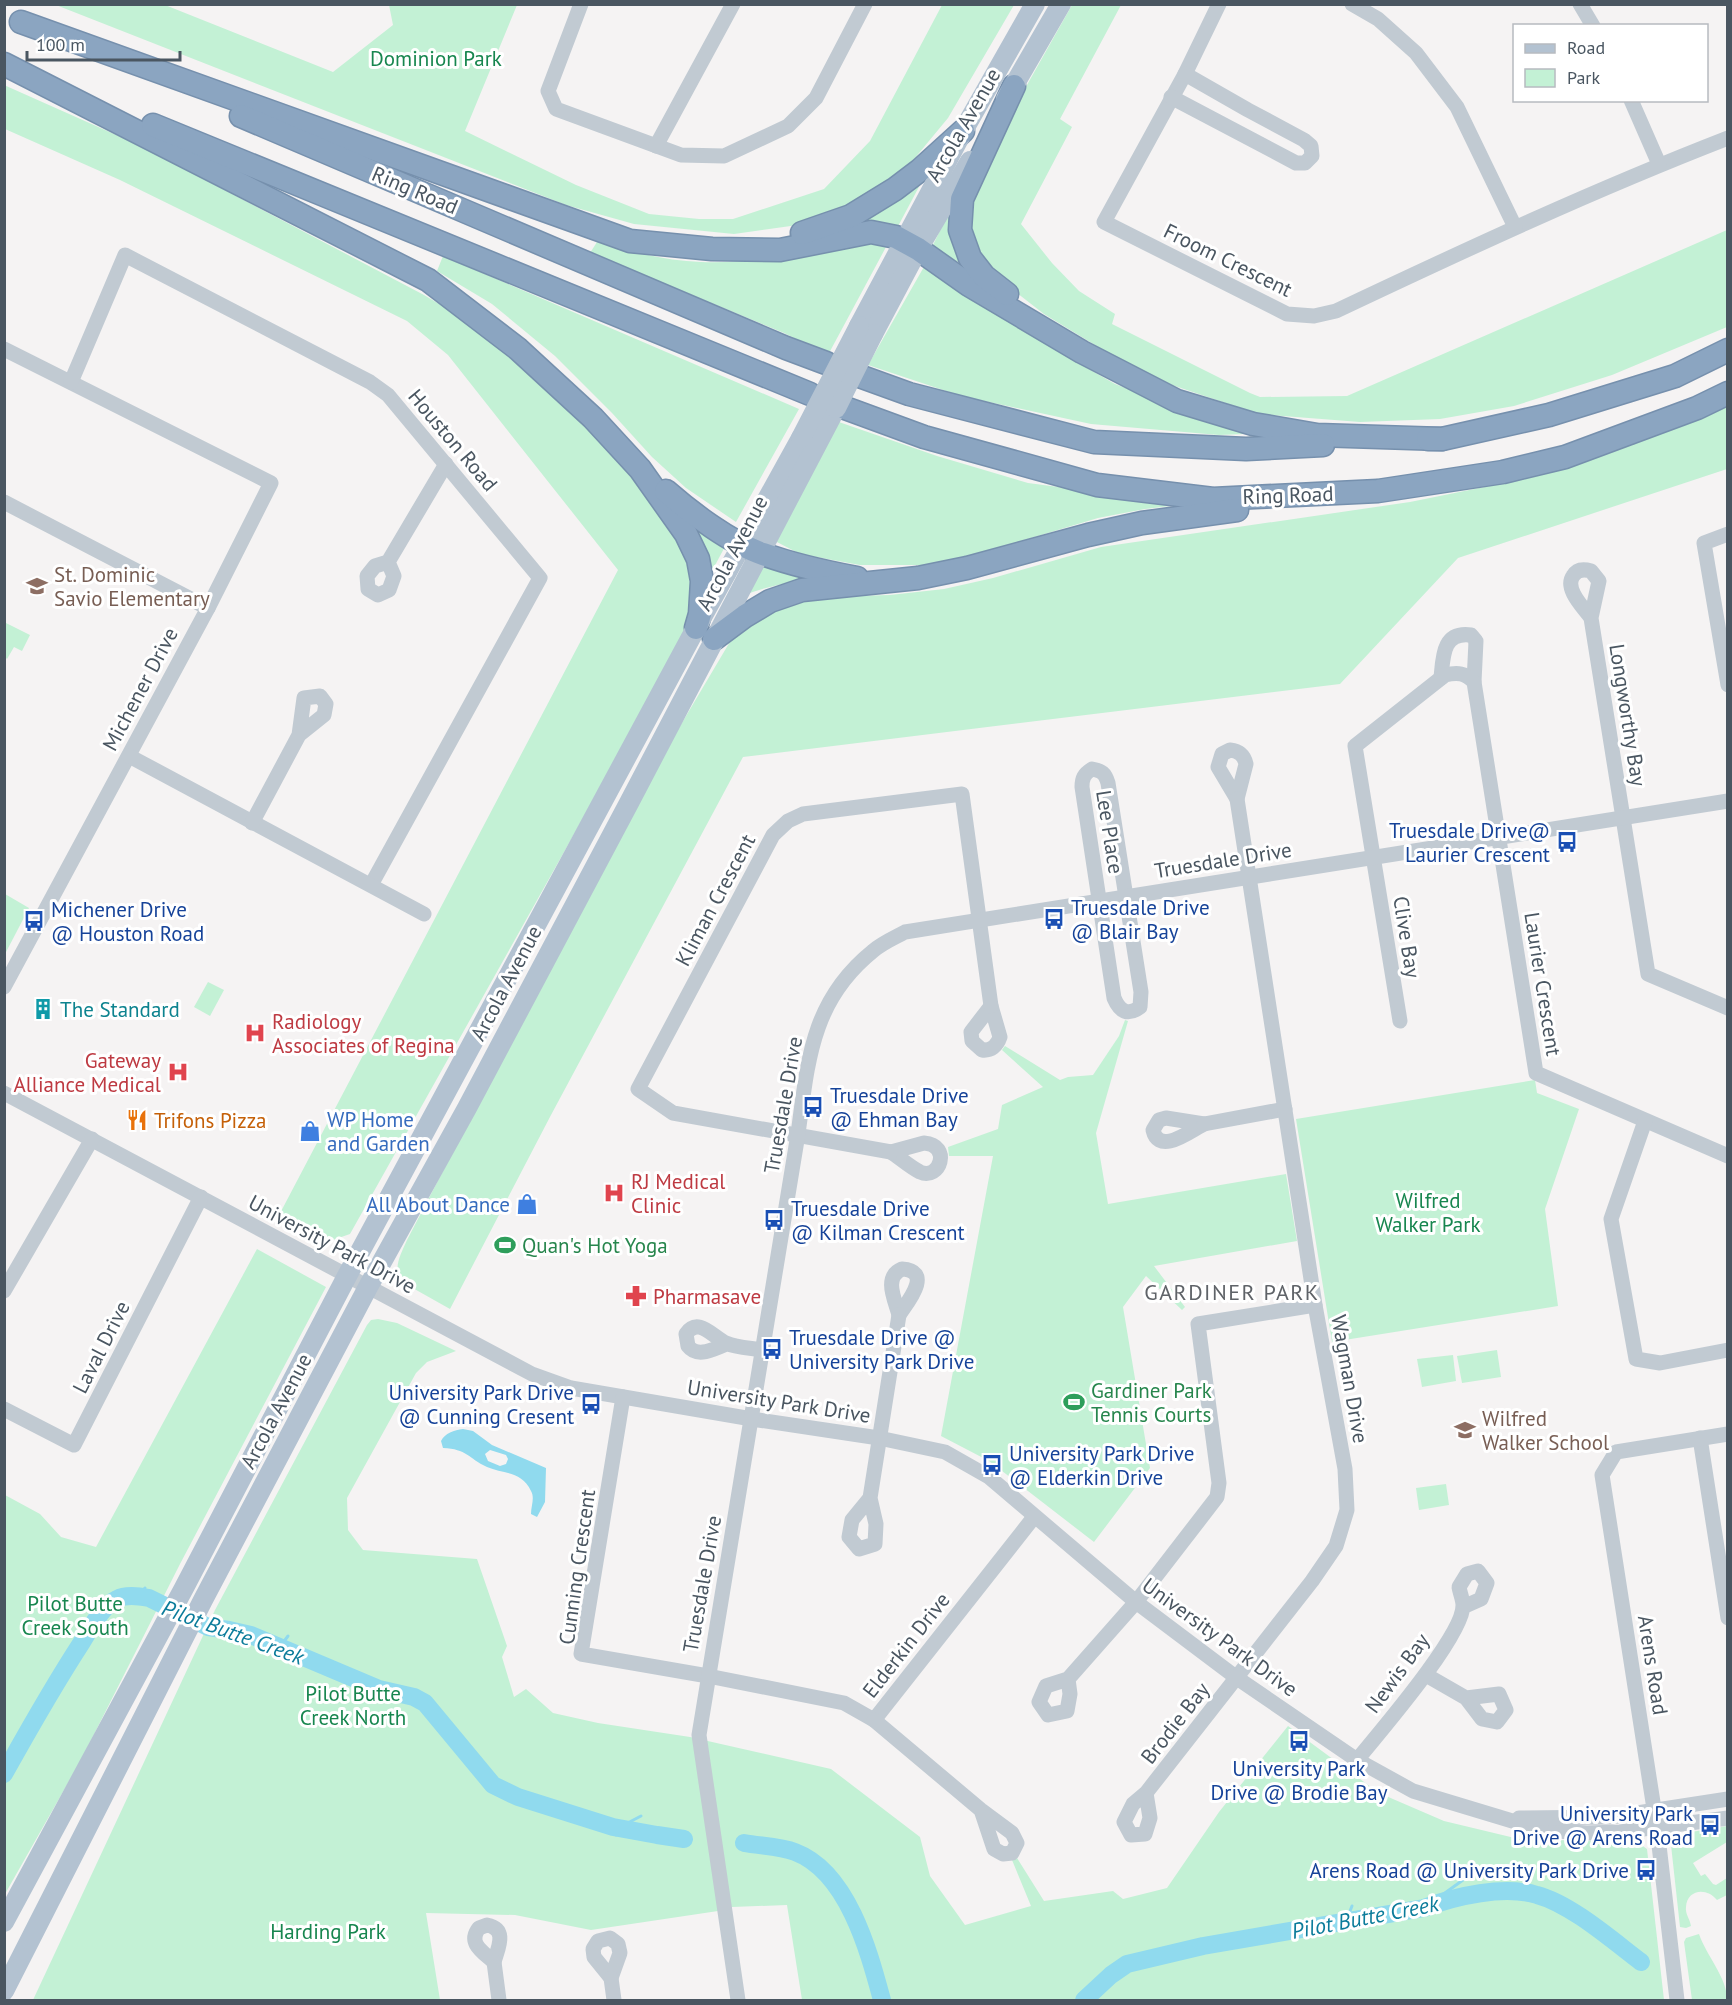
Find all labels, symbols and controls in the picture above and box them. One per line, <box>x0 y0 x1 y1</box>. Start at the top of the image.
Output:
scale bar <box>27 24 180 62</box>
legend <box>1513 24 1708 102</box>
text: 100 m <box>36 33 85 56</box>
text: Road <box>1567 36 1605 59</box>
park label: Dominion Park <box>370 45 502 72</box>
street label: Arcola Avenue <box>920 63 1006 187</box>
text: Park <box>1567 66 1600 89</box>
street label: Ring Road <box>368 160 462 220</box>
street label: Froom Crescent <box>1159 217 1297 303</box>
street label: Houston Road <box>402 383 504 497</box>
street label: Ring Road <box>1242 480 1334 510</box>
street label: Arcola Avenue <box>690 491 774 615</box>
place label: St. Dominic Savio Elementary <box>54 561 210 612</box>
school or university icon: St. Dominic Savio Elementary <box>25 574 49 598</box>
street label: Michener Drive <box>96 623 184 755</box>
street label: Longworthy Bay <box>1603 642 1653 788</box>
street label: Lee Place <box>1090 788 1130 876</box>
place label: Truesdale Drive@ Laurier Crescent <box>1389 817 1550 868</box>
street label: Kliman Crescent <box>669 829 761 971</box>
bus stop icon: Truesdale Drive@ Laurier Crescent <box>1555 830 1579 854</box>
street label: Truesdale Drive <box>1152 836 1294 884</box>
place label: Truesdale Drive @ Blair Bay <box>1071 894 1210 945</box>
street label: Clive Bay <box>1387 894 1427 980</box>
place label: Michener Drive @ Houston Road <box>51 896 204 947</box>
bus stop icon: Truesdale Drive @ Blair Bay <box>1042 907 1066 931</box>
bus stop icon: Michener Drive @ Houston Road <box>22 909 46 933</box>
street label: Laurier Crescent <box>1518 910 1568 1058</box>
street label: Arcola Avenue <box>464 921 548 1045</box>
place label: The Standard <box>60 996 180 1023</box>
building icon: The Standard <box>31 997 55 1021</box>
place label: Radiology Associates of Regina <box>272 1008 455 1059</box>
hospital icon: Radiology Associates of Regina <box>243 1021 267 1045</box>
street label: Truesdale Drive <box>758 1034 808 1176</box>
place label: Gateway Alliance Medical <box>13 1047 161 1098</box>
hospital icon: Gateway Alliance Medical <box>166 1060 190 1084</box>
place label: Truesdale Drive @ Ehman Bay <box>830 1082 969 1133</box>
bus stop icon: Truesdale Drive @ Ehman Bay <box>801 1095 825 1119</box>
place label: WP Home and Garden <box>327 1106 430 1157</box>
place label: Trifons Pizza <box>154 1107 266 1134</box>
restaurant icon: Trifons Pizza <box>125 1108 149 1132</box>
shop icon: WP Home and Garden <box>298 1119 322 1143</box>
place label: RJ Medical Clinic <box>631 1168 725 1219</box>
hospital icon: RJ Medical Clinic <box>602 1181 626 1205</box>
park label: Wilfred Walker Park <box>1376 1187 1480 1238</box>
street label: University Park Drive <box>244 1189 420 1299</box>
place label: All About Dance <box>366 1191 510 1218</box>
shop icon: All About Dance <box>515 1192 539 1216</box>
place label: Truesdale Drive @ Kilman Crescent <box>791 1195 965 1246</box>
bus stop icon: Truesdale Drive @ Kilman Crescent <box>762 1208 786 1232</box>
place label: Quan's Hot Yoga <box>522 1232 668 1259</box>
sports icon: Quan's Hot Yoga <box>493 1233 517 1257</box>
district label: GARDINER PARK <box>1144 1278 1320 1306</box>
place label: Pharmasave <box>653 1283 761 1310</box>
pharmacy icon: Pharmasave <box>624 1284 648 1308</box>
street label: Laval Drive <box>66 1296 136 1398</box>
street label: Wagman Drive <box>1325 1313 1375 1445</box>
place label: Truesdale Drive @ University Park Drive <box>789 1324 974 1375</box>
bus stop icon: Truesdale Drive @ University Park Drive <box>760 1337 784 1361</box>
street label: Arcola Avenue <box>234 1349 318 1473</box>
street label: University Park Drive <box>685 1373 873 1429</box>
place label: Gardiner Park Tennis Courts <box>1091 1377 1212 1428</box>
place label: University Park Drive @ Cunning Cresent <box>389 1379 574 1430</box>
sports icon: Gardiner Park Tennis Courts <box>1062 1390 1086 1414</box>
bus stop icon: University Park Drive @ Cunning Cresent <box>579 1392 603 1416</box>
place label: Wilfred Walker School <box>1482 1405 1609 1456</box>
school or university icon: Wilfred Walker School <box>1453 1418 1477 1442</box>
place label: University Park Drive @ Elderkin Drive <box>1009 1440 1194 1491</box>
bus stop icon: University Park Drive @ Elderkin Drive <box>980 1453 1004 1477</box>
street label: Cunning Crescent <box>553 1488 601 1646</box>
street label: Truesdale Drive <box>677 1513 727 1655</box>
street label: University Park Drive <box>1137 1572 1303 1702</box>
street label: Elderkin Drive <box>856 1587 956 1703</box>
park label: Pilot Butte Creek South <box>21 1590 129 1641</box>
water label: Pilot Butte Creek <box>158 1593 309 1671</box>
street label: Arens Road <box>1632 1613 1674 1717</box>
street label: Newis Bay <box>1359 1627 1435 1718</box>
street label: Brodie Bay <box>1135 1677 1215 1769</box>
park label: Pilot Butte Creek North <box>300 1680 406 1731</box>
bus stop icon: University Park Drive @ Brodie Bay <box>1287 1729 1311 1753</box>
place label: University Park Drive @ Brodie Bay <box>1211 1755 1388 1806</box>
place label: University Park Drive @ Arens Road <box>1513 1800 1693 1851</box>
bus stop icon: University Park Drive @ Arens Road <box>1698 1813 1722 1837</box>
place label: Arens Road @ University Park Drive <box>1310 1857 1629 1884</box>
bus stop icon: Arens Road @ University Park Drive <box>1634 1858 1658 1882</box>
water label: Pilot Butte Creek <box>1289 1889 1442 1945</box>
park label: Harding Park <box>270 1918 386 1945</box>

